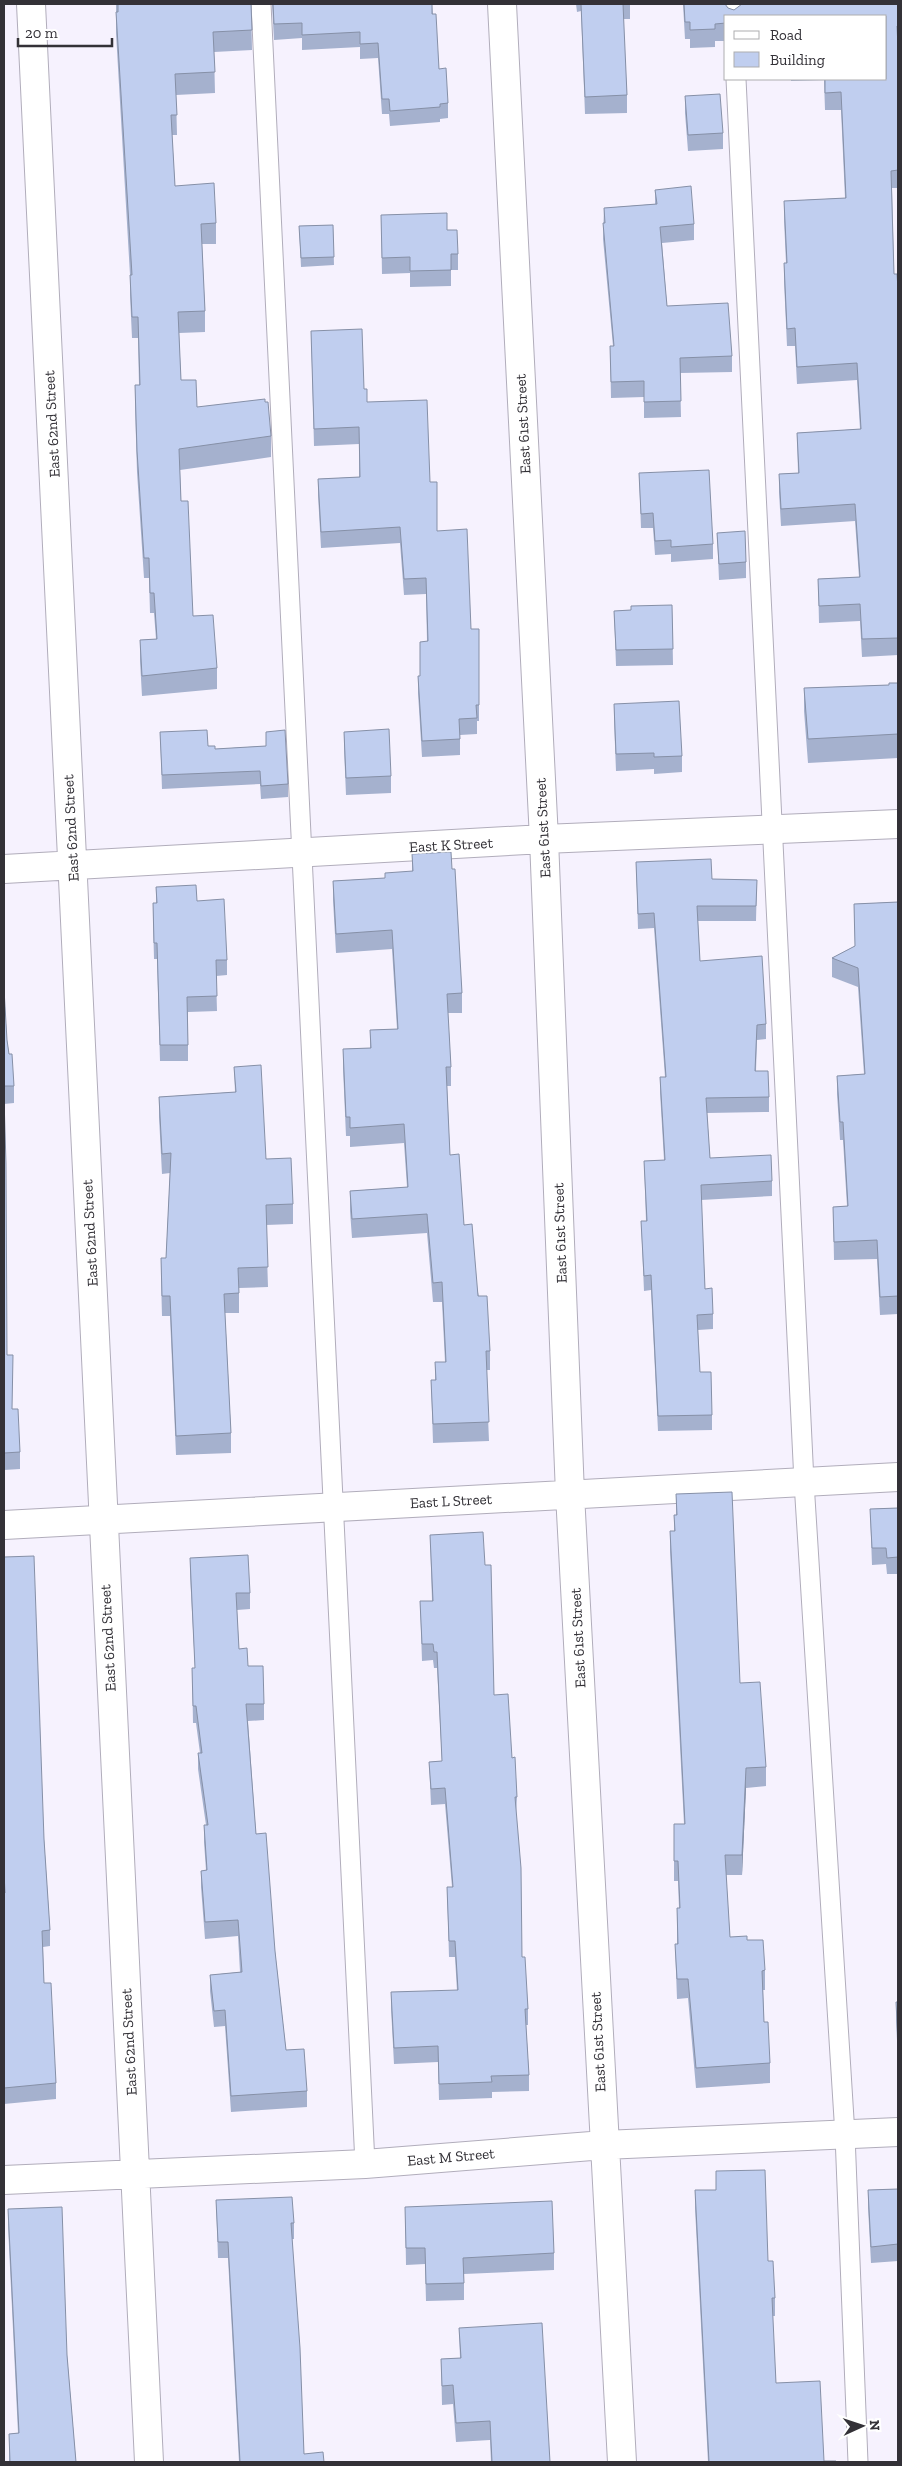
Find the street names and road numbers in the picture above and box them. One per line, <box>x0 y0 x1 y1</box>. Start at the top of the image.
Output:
street label: East 62nd Street <box>40 370 64 478</box>
street label: East 61st Street <box>511 373 535 475</box>
street label: East 62nd Street <box>59 774 83 882</box>
street label: East 61st Street <box>531 777 555 879</box>
street label: East K Street <box>409 834 494 856</box>
street label: East 62nd Street <box>78 1179 102 1287</box>
street label: East 61st Street <box>549 1182 571 1283</box>
street label: East L Street <box>409 1490 493 1512</box>
street label: East 62nd Street <box>96 1584 120 1692</box>
street label: East 61st Street <box>566 1587 590 1689</box>
street label: East 62nd Street <box>117 1988 141 2096</box>
street label: East 61st Street <box>586 1991 610 2093</box>
street label: East M Street <box>406 2144 496 2170</box>

